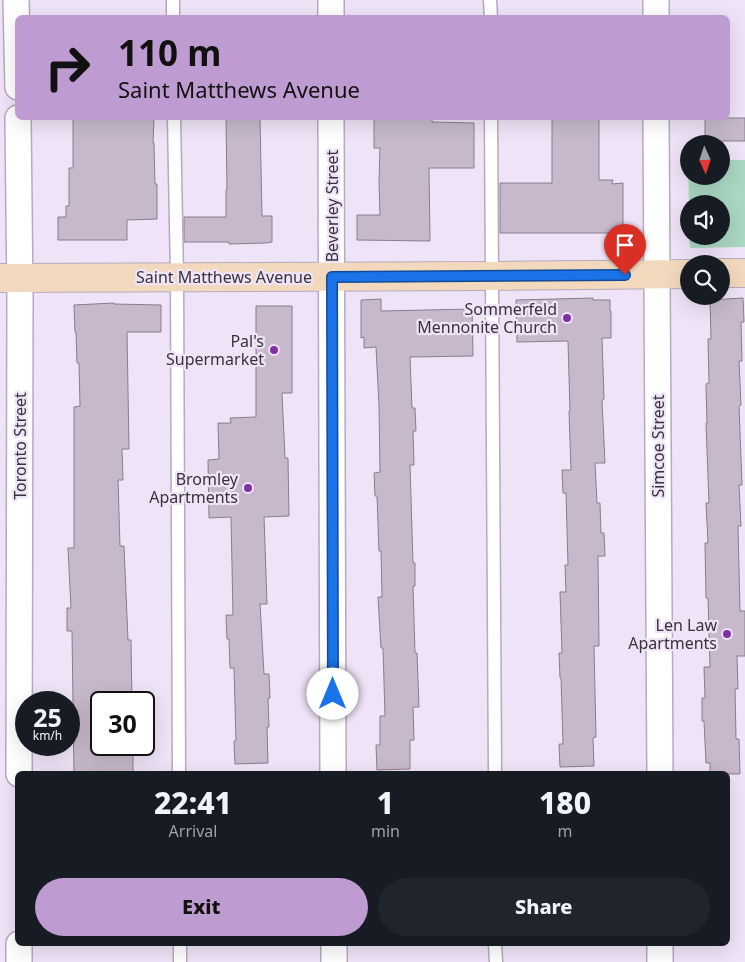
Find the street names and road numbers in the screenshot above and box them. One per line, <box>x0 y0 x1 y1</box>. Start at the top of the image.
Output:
street label: Beverley Street <box>321 149 343 262</box>
street label: Saint Matthews Avenue <box>136 266 312 288</box>
street label: Toronto Street <box>9 392 31 500</box>
street label: Simcoe Street <box>647 394 669 498</box>

